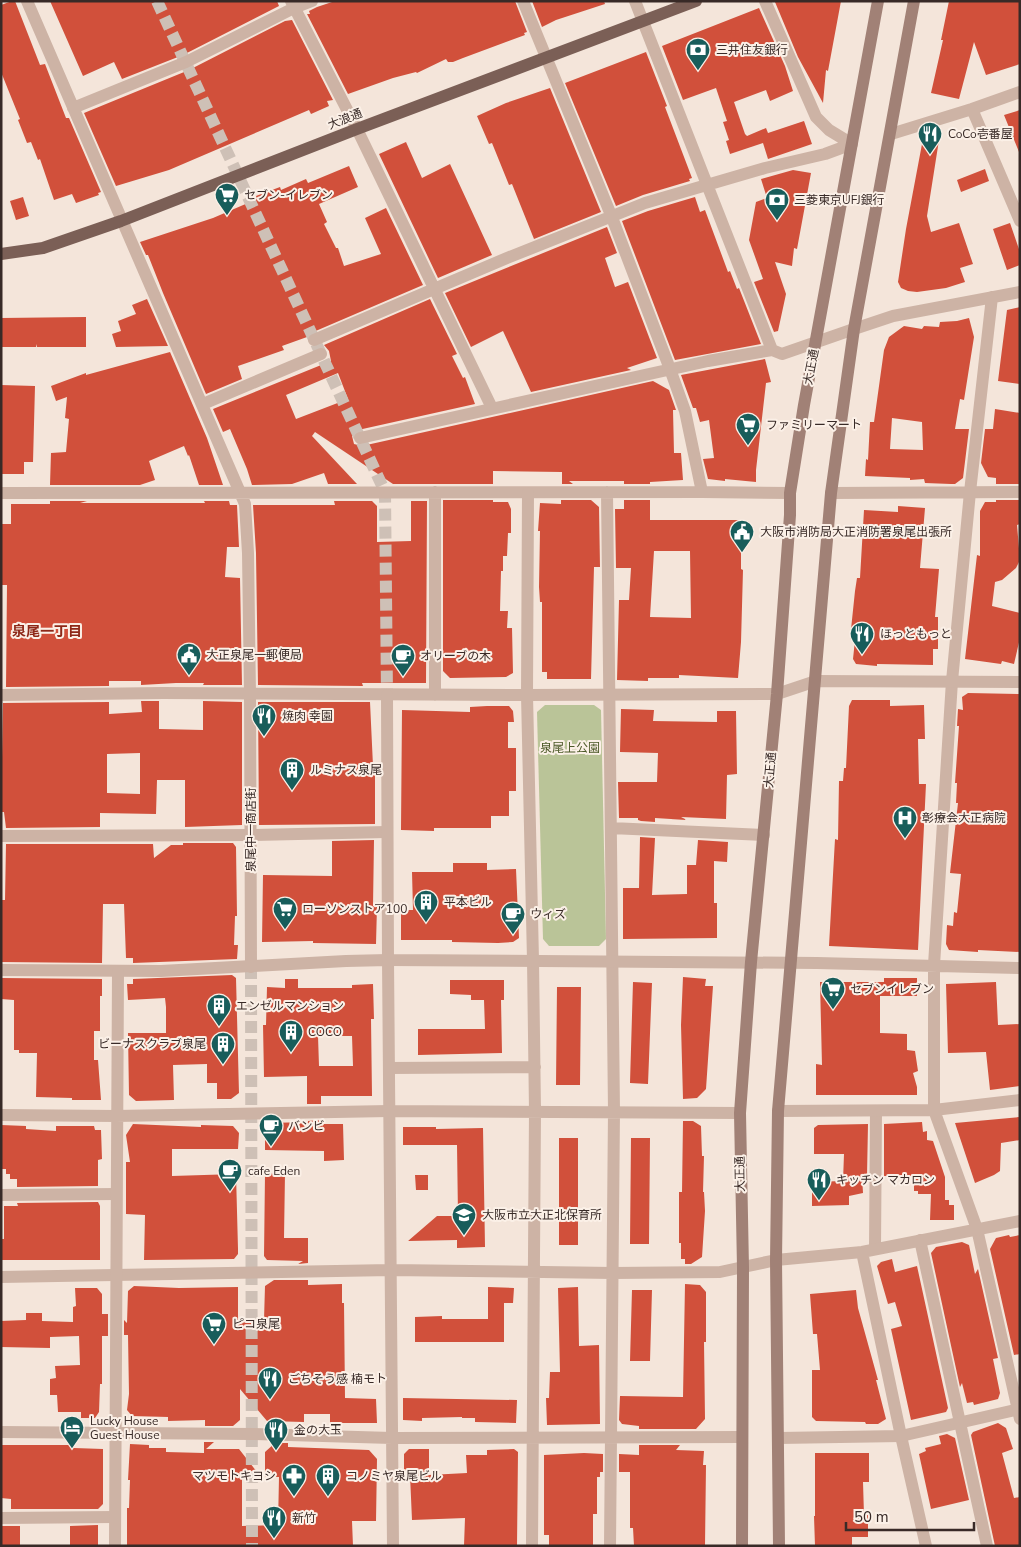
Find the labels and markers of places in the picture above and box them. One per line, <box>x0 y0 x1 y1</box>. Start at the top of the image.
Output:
bank icon: 三井住友銀行 <box>685 37 711 71</box>
place label: 三井住友銀行 <box>716 42 788 58</box>
restaurant icon: CoCo壱番屋 <box>917 121 943 155</box>
place label: CoCo壱番屋 <box>948 126 1013 142</box>
supermarket icon: セブン-イレブン <box>214 182 240 216</box>
place label: セブン-イレブン <box>244 187 333 203</box>
bank icon: 三菱東京UFJ銀行 <box>764 187 790 221</box>
place label: 三菱東京UFJ銀行 <box>794 192 885 208</box>
supermarket icon: ファミリーマート <box>735 412 761 446</box>
place label: ファミリーマート <box>766 417 862 433</box>
public building icon: 大阪市消防局大正消防署泉尾出張所 <box>729 519 755 553</box>
place label: 大阪市消防局大正消防署泉尾出張所 <box>760 524 952 540</box>
restaurant icon: ほっともっと <box>849 621 875 655</box>
place label: ほっともっと <box>880 626 952 642</box>
public building icon: 大正泉尾一郵便局 <box>176 642 202 676</box>
cafe icon: オリーブの木 <box>390 643 416 677</box>
place label: 大正泉尾一郵便局 <box>206 647 302 663</box>
place label: オリーブの木 <box>420 648 491 664</box>
restaurant icon: 焼肉 幸園 <box>251 703 277 737</box>
place label: 焼肉 幸園 <box>282 708 333 724</box>
building icon: ルミナス泉尾 <box>279 757 305 791</box>
place label: ルミナス泉尾 <box>310 762 382 778</box>
hospital icon: 彰療会大正病院 <box>892 805 918 839</box>
place label: 彰療会大正病院 <box>922 810 1006 826</box>
building icon: 平本ビル <box>413 889 439 923</box>
place label: 平本ビル <box>444 894 492 910</box>
supermarket icon: ローソンストア100 <box>272 896 298 930</box>
place label: ローソンストア100 <box>302 901 407 917</box>
cafe icon: ウィズ <box>500 901 526 935</box>
place label: ウィズ <box>530 906 566 922</box>
supermarket icon: セブンイレブン <box>820 976 846 1010</box>
place label: セブンイレブン <box>850 981 934 997</box>
building icon: エンゼルマンション <box>206 993 232 1027</box>
place label: エンゼルマンション <box>236 998 344 1014</box>
building icon: COCO <box>278 1019 304 1053</box>
place label: COCO <box>308 1024 342 1040</box>
building icon: ビーナスクラブ泉尾 <box>210 1031 236 1065</box>
place label: ビーナスクラブ泉尾 <box>98 1036 206 1052</box>
cafe icon: バンビ <box>258 1113 284 1147</box>
place label: バンビ <box>288 1118 325 1134</box>
cafe icon: cafe Eden <box>217 1158 243 1192</box>
place label: cafe Eden <box>248 1163 300 1179</box>
restaurant icon: キッチン マカロン <box>806 1167 832 1201</box>
place label: キッチン マカロン <box>836 1172 935 1188</box>
school or university icon: 大阪市立大正北保育所 <box>451 1202 477 1236</box>
place label: 大阪市立大正北保育所 <box>482 1207 602 1223</box>
supermarket icon: ピコ泉尾 <box>201 1311 227 1345</box>
place label: ピコ泉尾 <box>232 1316 280 1332</box>
restaurant icon: ごちそう感 楠モト <box>257 1366 283 1400</box>
place label: ごちそう感 楠モト <box>288 1371 387 1387</box>
place label: Lucky House Guest House <box>90 1413 160 1443</box>
hotel icon: Lucky House Guest House <box>59 1415 85 1449</box>
restaurant icon: 金の大玉 <box>263 1417 289 1451</box>
place label: 金の大玉 <box>294 1422 342 1438</box>
pharmacy icon: マツモトキヨシ <box>281 1463 307 1497</box>
building icon: コノミヤ泉尾ビル <box>315 1463 341 1497</box>
place label: マツモトキヨシ <box>192 1468 276 1484</box>
place label: コノミヤ泉尾ビル <box>346 1468 442 1484</box>
restaurant icon: 新竹 <box>261 1505 287 1539</box>
place label: 新竹 <box>292 1510 316 1526</box>

